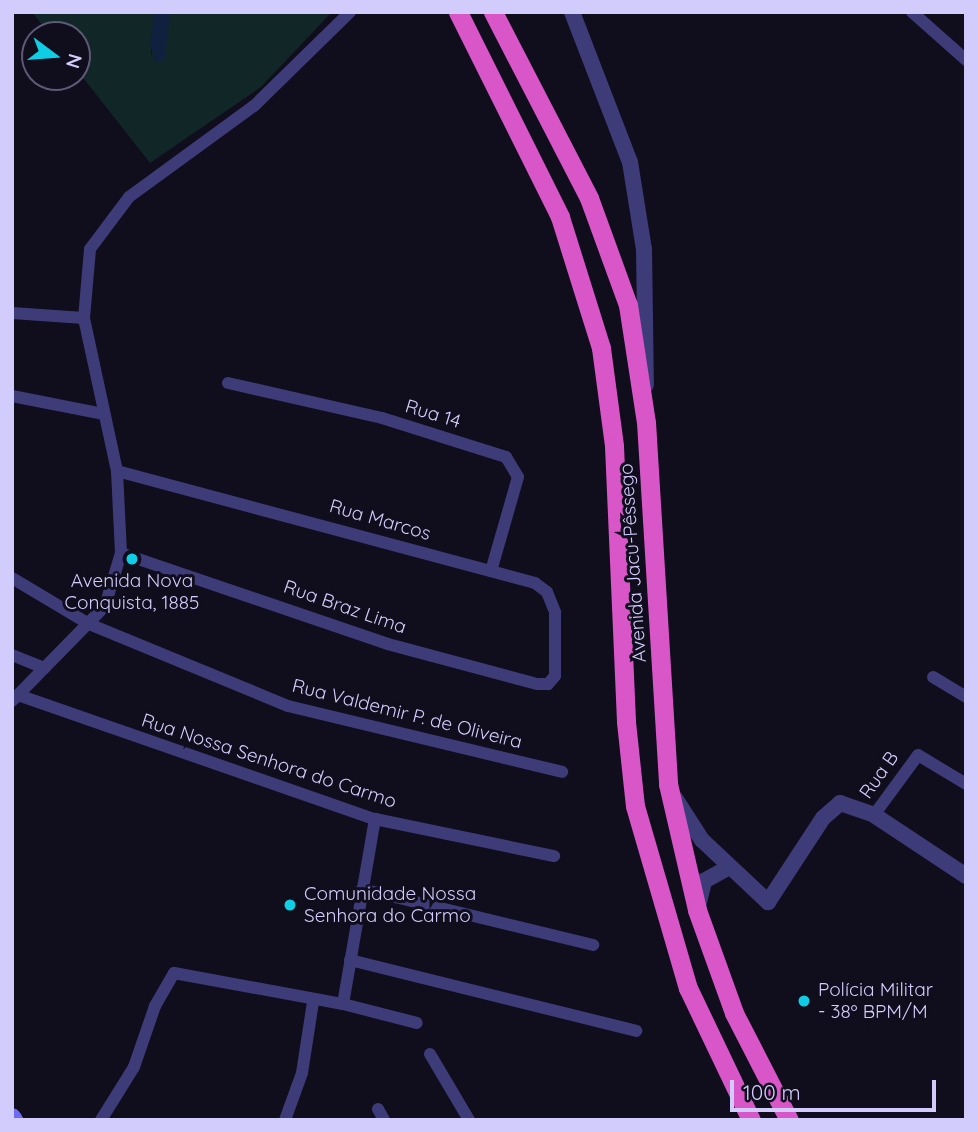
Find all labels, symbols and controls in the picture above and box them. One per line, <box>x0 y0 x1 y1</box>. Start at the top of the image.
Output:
north arrow <box>21 21 91 91</box>
text: N <box>61 51 88 71</box>
street label: Rua 14 <box>403 395 463 433</box>
street label: Avenida Jacu-Pêssego <box>615 463 651 663</box>
street label: Rua Marcos <box>327 495 433 545</box>
marker: Avenida Nova Conquista, 1885 <box>124 551 140 567</box>
place label: Avenida Nova Conquista, 1885 <box>65 570 199 614</box>
street label: Rua Braz Lima <box>281 575 409 639</box>
street label: Rua Valdemir P. de Oliveira <box>290 674 524 754</box>
street label: Rua Nossa Senhora do Carmo <box>139 709 399 813</box>
street label: Rua B <box>855 747 903 803</box>
place label: Comunidade Nossa Senhora do Carmo <box>304 883 476 927</box>
marker: Comunidade Nossa Senhora do Carmo <box>282 897 298 913</box>
place label: Polícia Militar - 38º BPM/M <box>818 979 933 1023</box>
marker: Polícia Militar - 38º BPM/M <box>796 993 812 1009</box>
scale bar <box>733 1066 940 1110</box>
text: 100 m <box>743 1079 801 1105</box>

